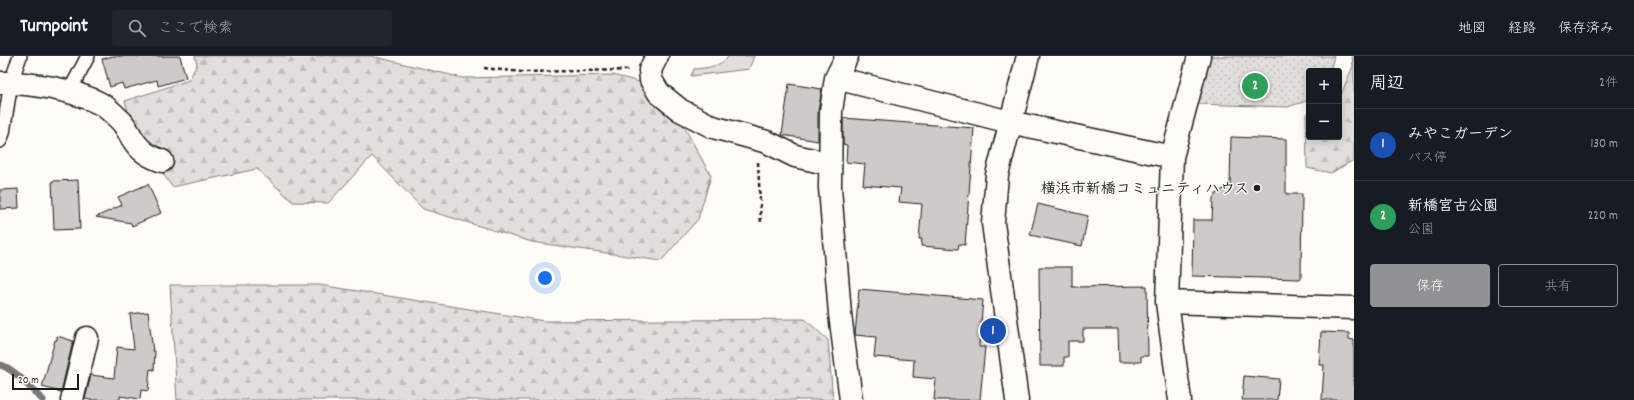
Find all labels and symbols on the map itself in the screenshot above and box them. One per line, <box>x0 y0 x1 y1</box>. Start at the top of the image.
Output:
pin: 2 <box>1242 71 1268 101</box>
place label: 横浜市新橋コミュニティハウス <box>1041 179 1249 201</box>
marker: 横浜市新橋コミュニティハウス <box>1252 183 1262 193</box>
your location <box>535 268 555 288</box>
pin: 1 <box>980 316 1006 346</box>
scale bar <box>12 372 79 391</box>

